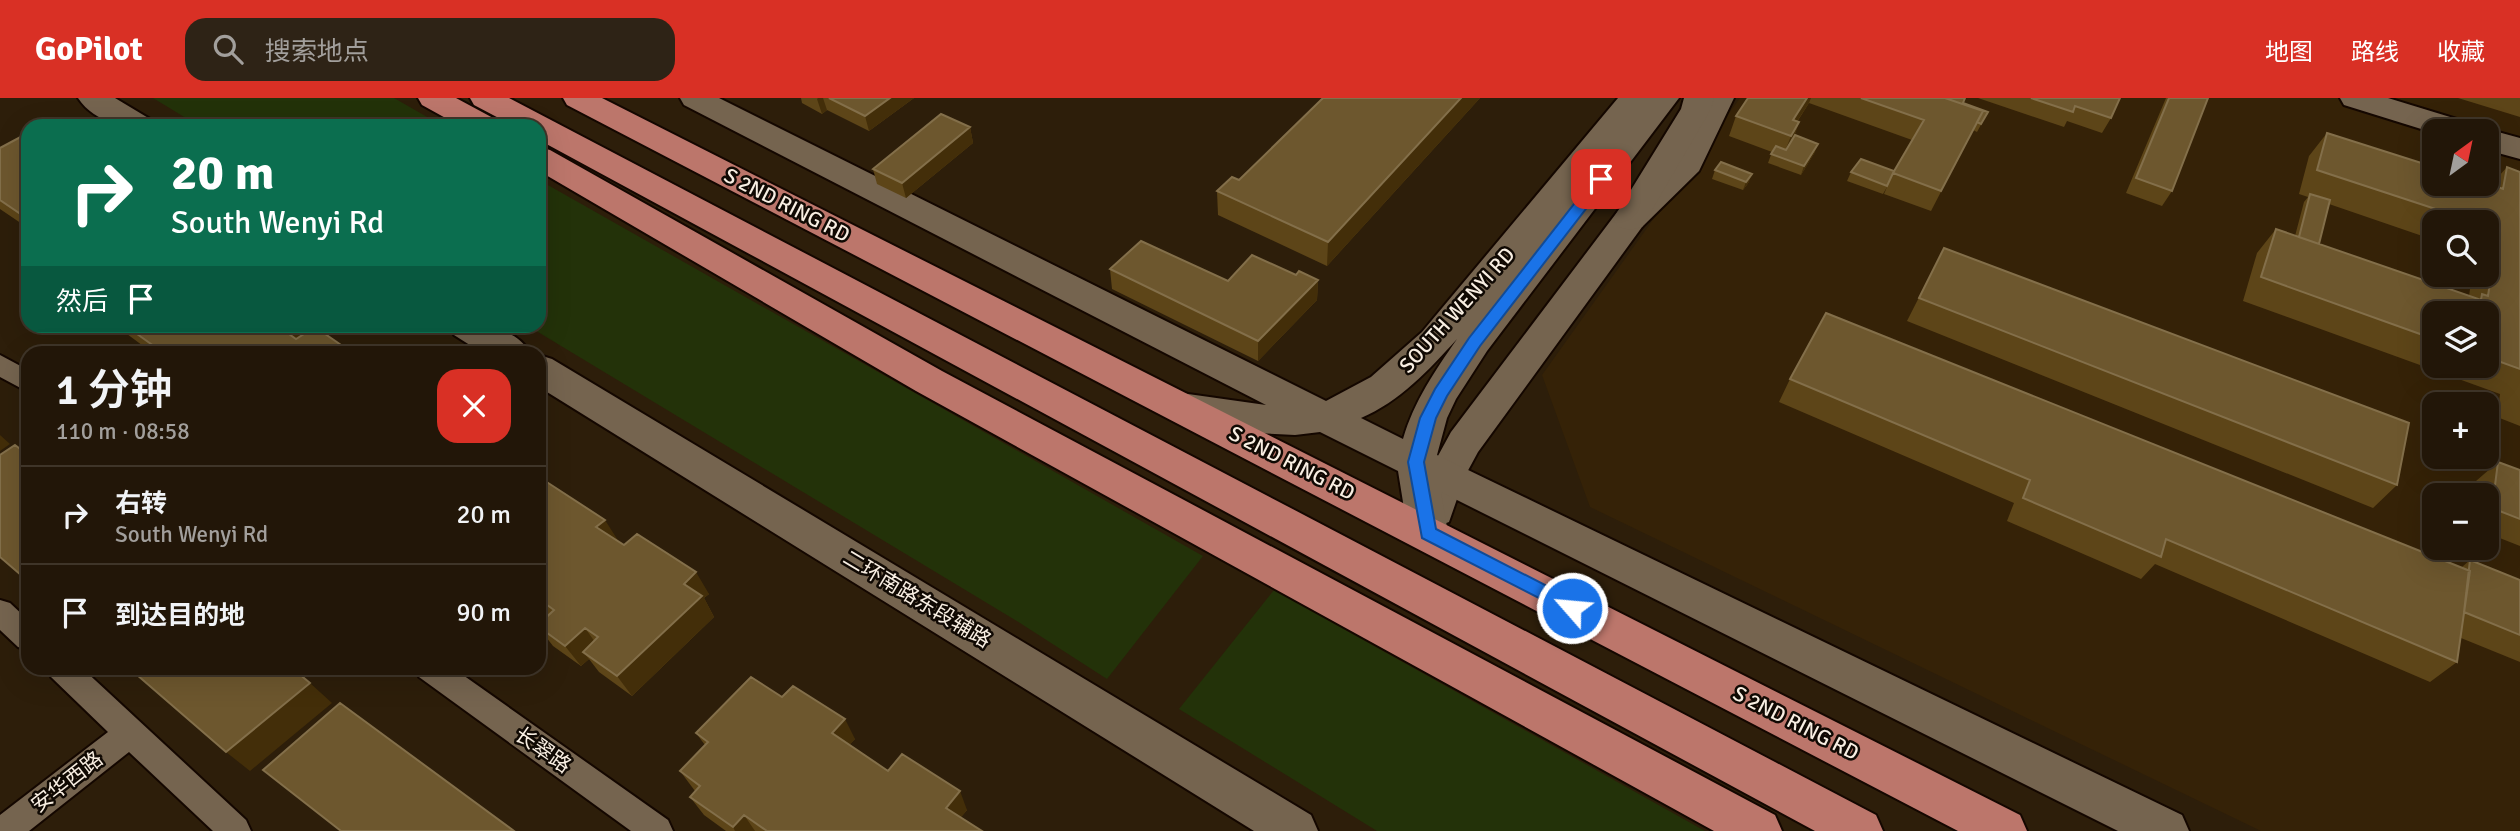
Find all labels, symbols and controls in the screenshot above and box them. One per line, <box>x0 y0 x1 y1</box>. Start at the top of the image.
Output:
search box <box>185 18 675 81</box>
text: GoPilot <box>35 29 143 70</box>
icon: search <box>209 30 247 68</box>
text: 搜索地点 <box>265 36 369 68</box>
text: 地图 <box>2265 37 2313 67</box>
text: 路线 <box>2351 37 2399 67</box>
text: 收藏 <box>2437 37 2485 67</box>
north arrow <box>2422 119 2499 196</box>
map controls <box>2422 119 2499 560</box>
text: 20 m <box>171 143 274 203</box>
icon: right <box>56 147 147 238</box>
pin <box>1571 149 1631 209</box>
icon: arrive <box>1582 160 1620 198</box>
street label: S 2ND RING RD <box>720 162 854 248</box>
text: South Wenyi Rd <box>171 203 384 242</box>
button: search <box>2422 210 2499 287</box>
street label: SOUTH WENYI RD <box>1394 242 1520 378</box>
icon: arrive <box>122 280 160 318</box>
text: 然后 <box>56 286 108 318</box>
button: layers <box>2422 301 2499 378</box>
text: 1 分钟 <box>56 365 172 416</box>
button: close <box>437 369 511 443</box>
button: + <box>2422 392 2499 469</box>
text: 110 m · 08:58 <box>56 417 190 446</box>
street label: S 2ND RING RD <box>1225 420 1359 506</box>
button: − <box>2422 483 2499 560</box>
text: 右转 <box>115 488 167 520</box>
icon: right <box>56 496 94 534</box>
text: 20 m <box>456 499 511 531</box>
text: South Wenyi Rd <box>115 520 268 549</box>
street label: 二环南路东段辅路 <box>838 545 996 653</box>
position arrow <box>1535 571 1609 645</box>
icon: arrive <box>56 594 94 632</box>
text: 90 m <box>456 597 511 629</box>
text: 到达目的地 <box>115 600 245 632</box>
street label: S 2ND RING RD <box>1729 680 1863 766</box>
street label: 长翠路 <box>510 721 576 779</box>
street label: 安华西路 <box>26 746 108 818</box>

